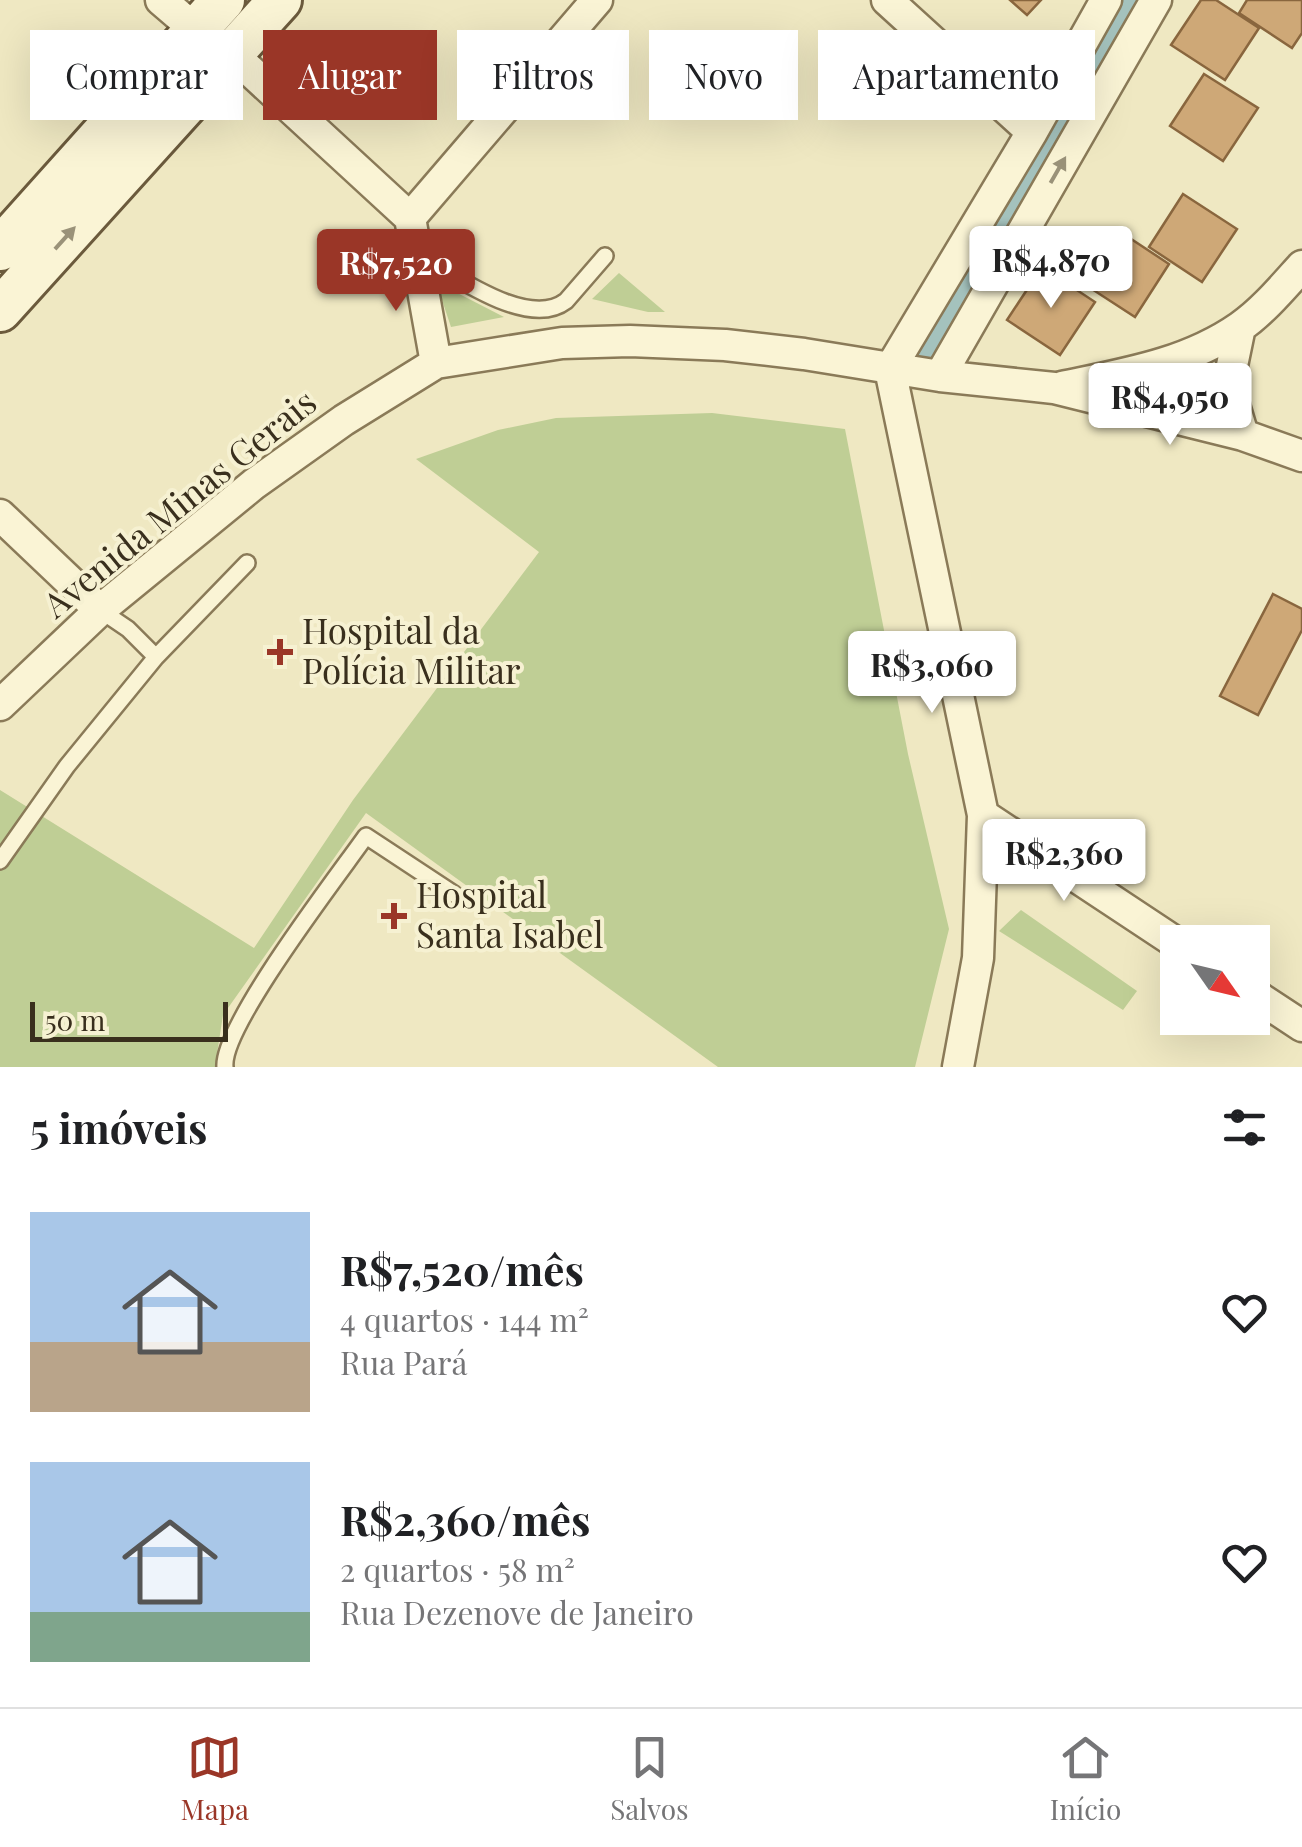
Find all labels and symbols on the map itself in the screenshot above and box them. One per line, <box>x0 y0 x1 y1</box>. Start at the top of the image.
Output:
one-way arrow <box>1049 156 1067 184</box>
one-way arrow <box>54 226 77 250</box>
pin: R$4,870 <box>959 226 1143 311</box>
pin: R$7,520 <box>304 229 488 314</box>
pin: R$4,950 <box>1078 363 1262 448</box>
street label: Avenida Minas Gerais <box>31 377 325 627</box>
place label: Hospital da Polícia Militar <box>302 606 521 693</box>
pin: R$3,060 <box>840 631 1024 716</box>
marker: Hospital da Polícia Militar <box>267 639 293 665</box>
pin: R$2,360 <box>972 819 1156 904</box>
place label: Hospital Santa Isabel <box>416 870 604 957</box>
marker: Hospital Santa Isabel <box>381 903 407 929</box>
north arrow <box>1160 925 1270 1035</box>
scale bar <box>30 997 228 1042</box>

